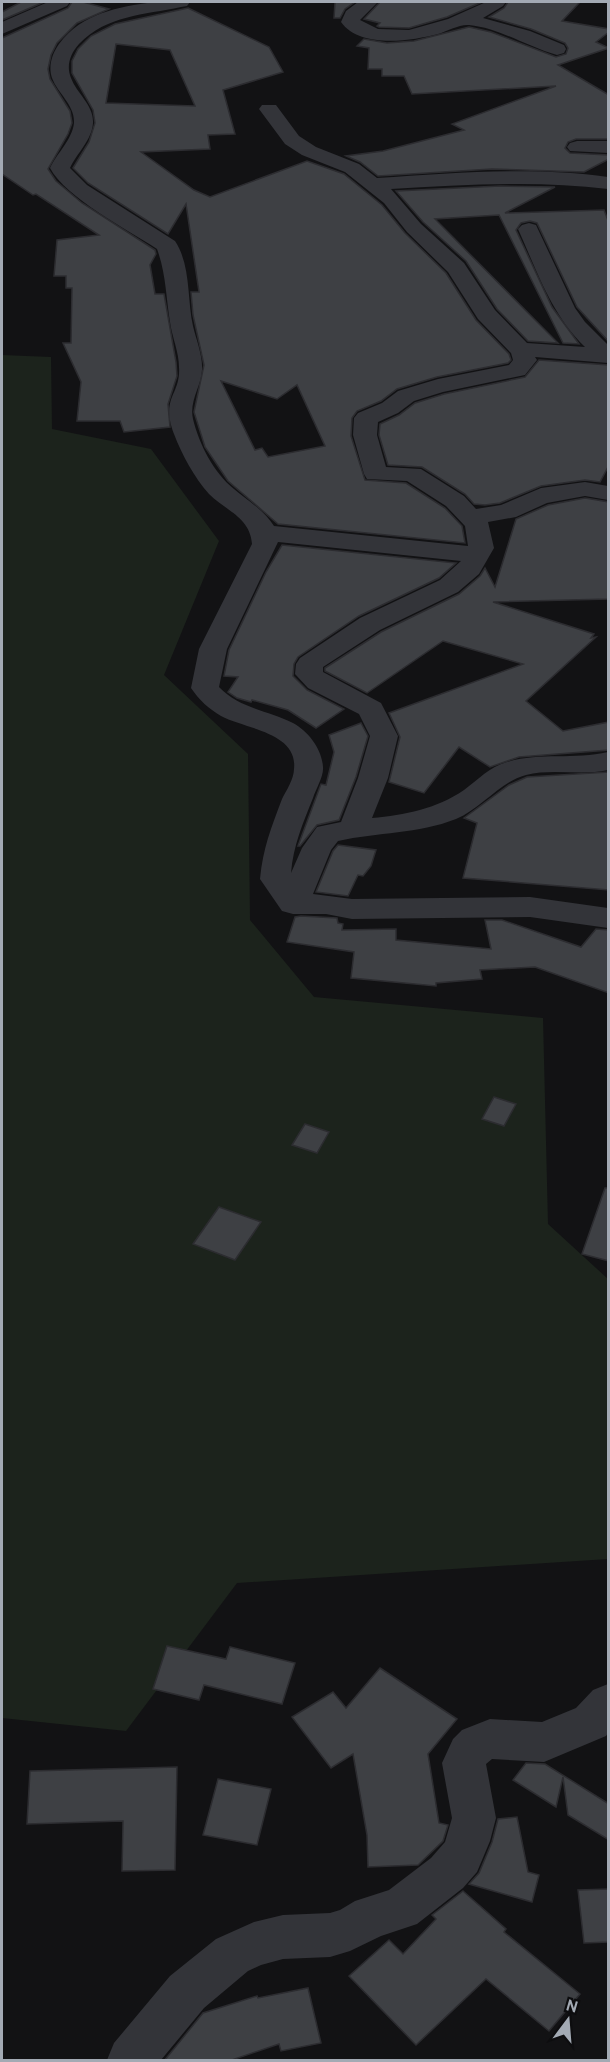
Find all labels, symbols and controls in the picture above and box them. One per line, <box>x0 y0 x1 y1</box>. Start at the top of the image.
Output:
north arrow <box>538 1990 598 2050</box>
text: N <box>563 1996 580 2019</box>

